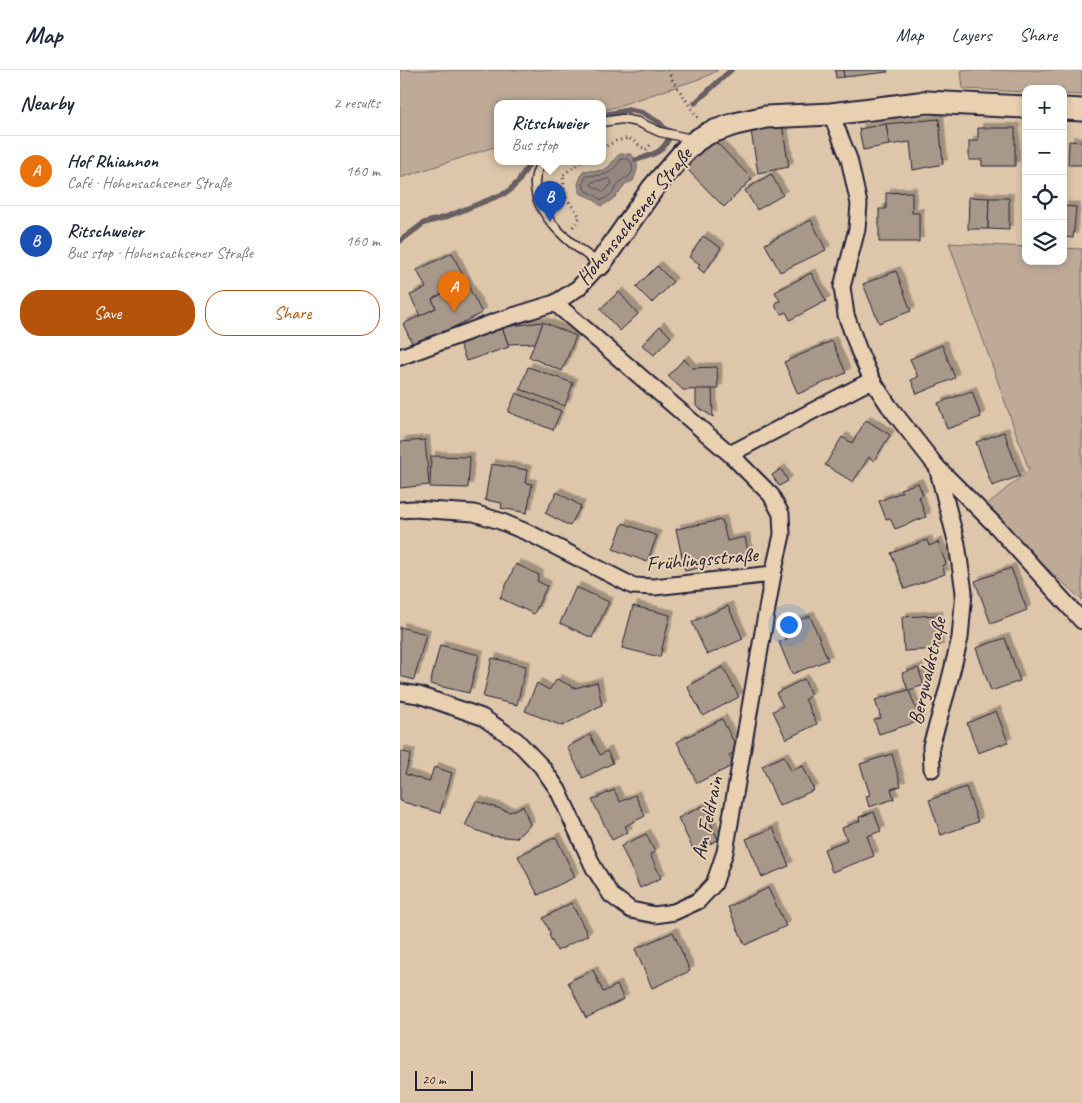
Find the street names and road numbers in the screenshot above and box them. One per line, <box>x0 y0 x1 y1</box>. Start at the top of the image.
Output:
street label: Hohensachsener Straße <box>571 140 699 290</box>
street label: Frühlingsstraße <box>645 541 761 577</box>
street label: Bergwaldstraße <box>902 613 952 727</box>
street label: Am Feldrain <box>685 773 729 862</box>

